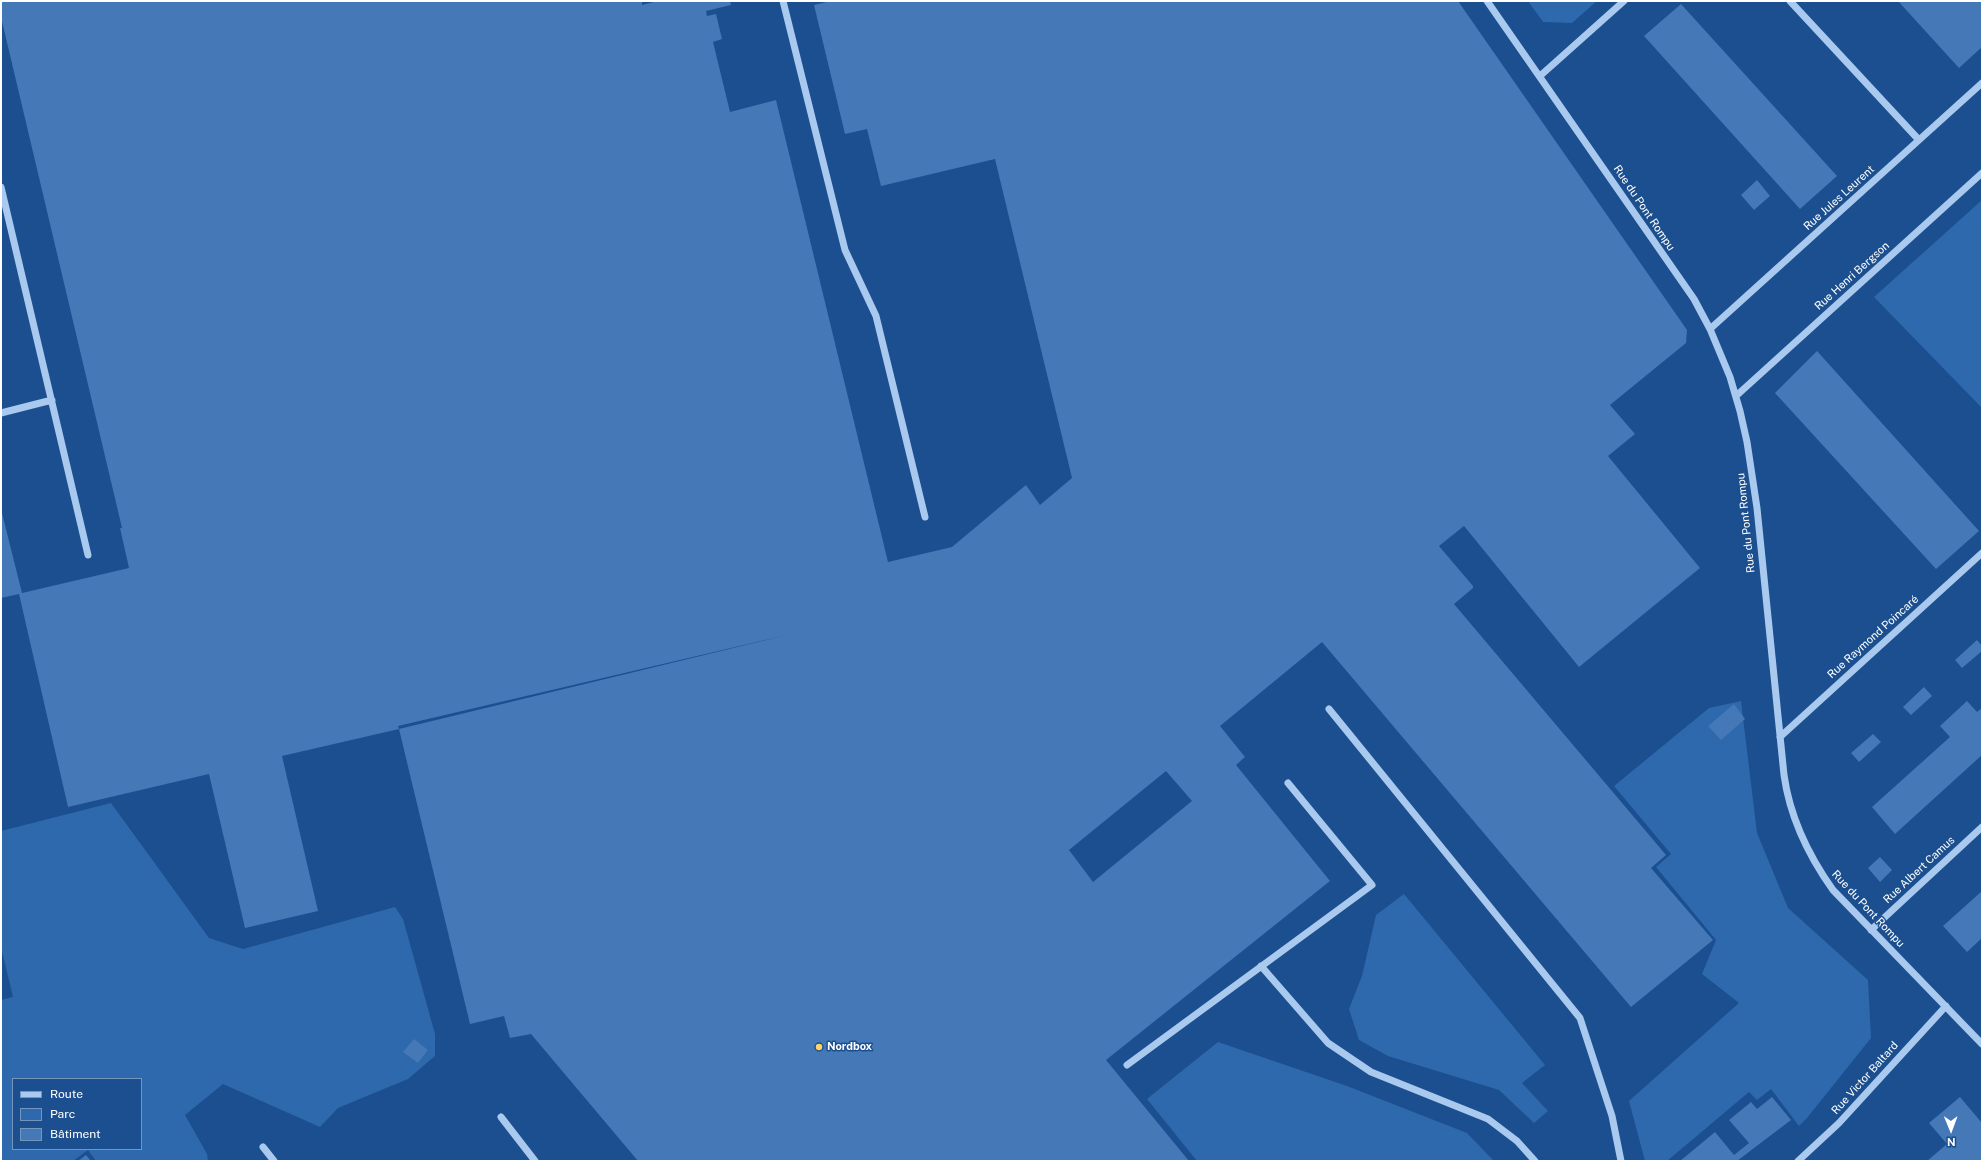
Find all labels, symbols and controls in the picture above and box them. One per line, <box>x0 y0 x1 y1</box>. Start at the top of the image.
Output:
street label: Rue du Pont Rompu <box>1610 163 1678 253</box>
street label: Rue Jules Leurent <box>1801 163 1877 233</box>
street label: Rue Henri Bergson <box>1812 239 1892 313</box>
street label: Rue du Pont Rompu <box>1734 472 1758 574</box>
street label: Rue Raymond Poincaré <box>1825 593 1921 681</box>
street label: Rue Albert Camus <box>1881 834 1957 906</box>
street label: Rue du Pont Rompu <box>1829 868 1907 950</box>
street label: Rue Victor Baltard <box>1829 1039 1901 1117</box>
place label: Nordbox <box>827 1040 872 1054</box>
marker: Nordbox <box>814 1042 824 1052</box>
legend <box>12 1078 142 1150</box>
text: Route <box>50 1087 83 1101</box>
text: Parc <box>50 1107 75 1121</box>
north arrow <box>1931 1110 1971 1150</box>
text: Bâtiment <box>50 1127 101 1141</box>
text: N <box>1947 1136 1956 1148</box>

